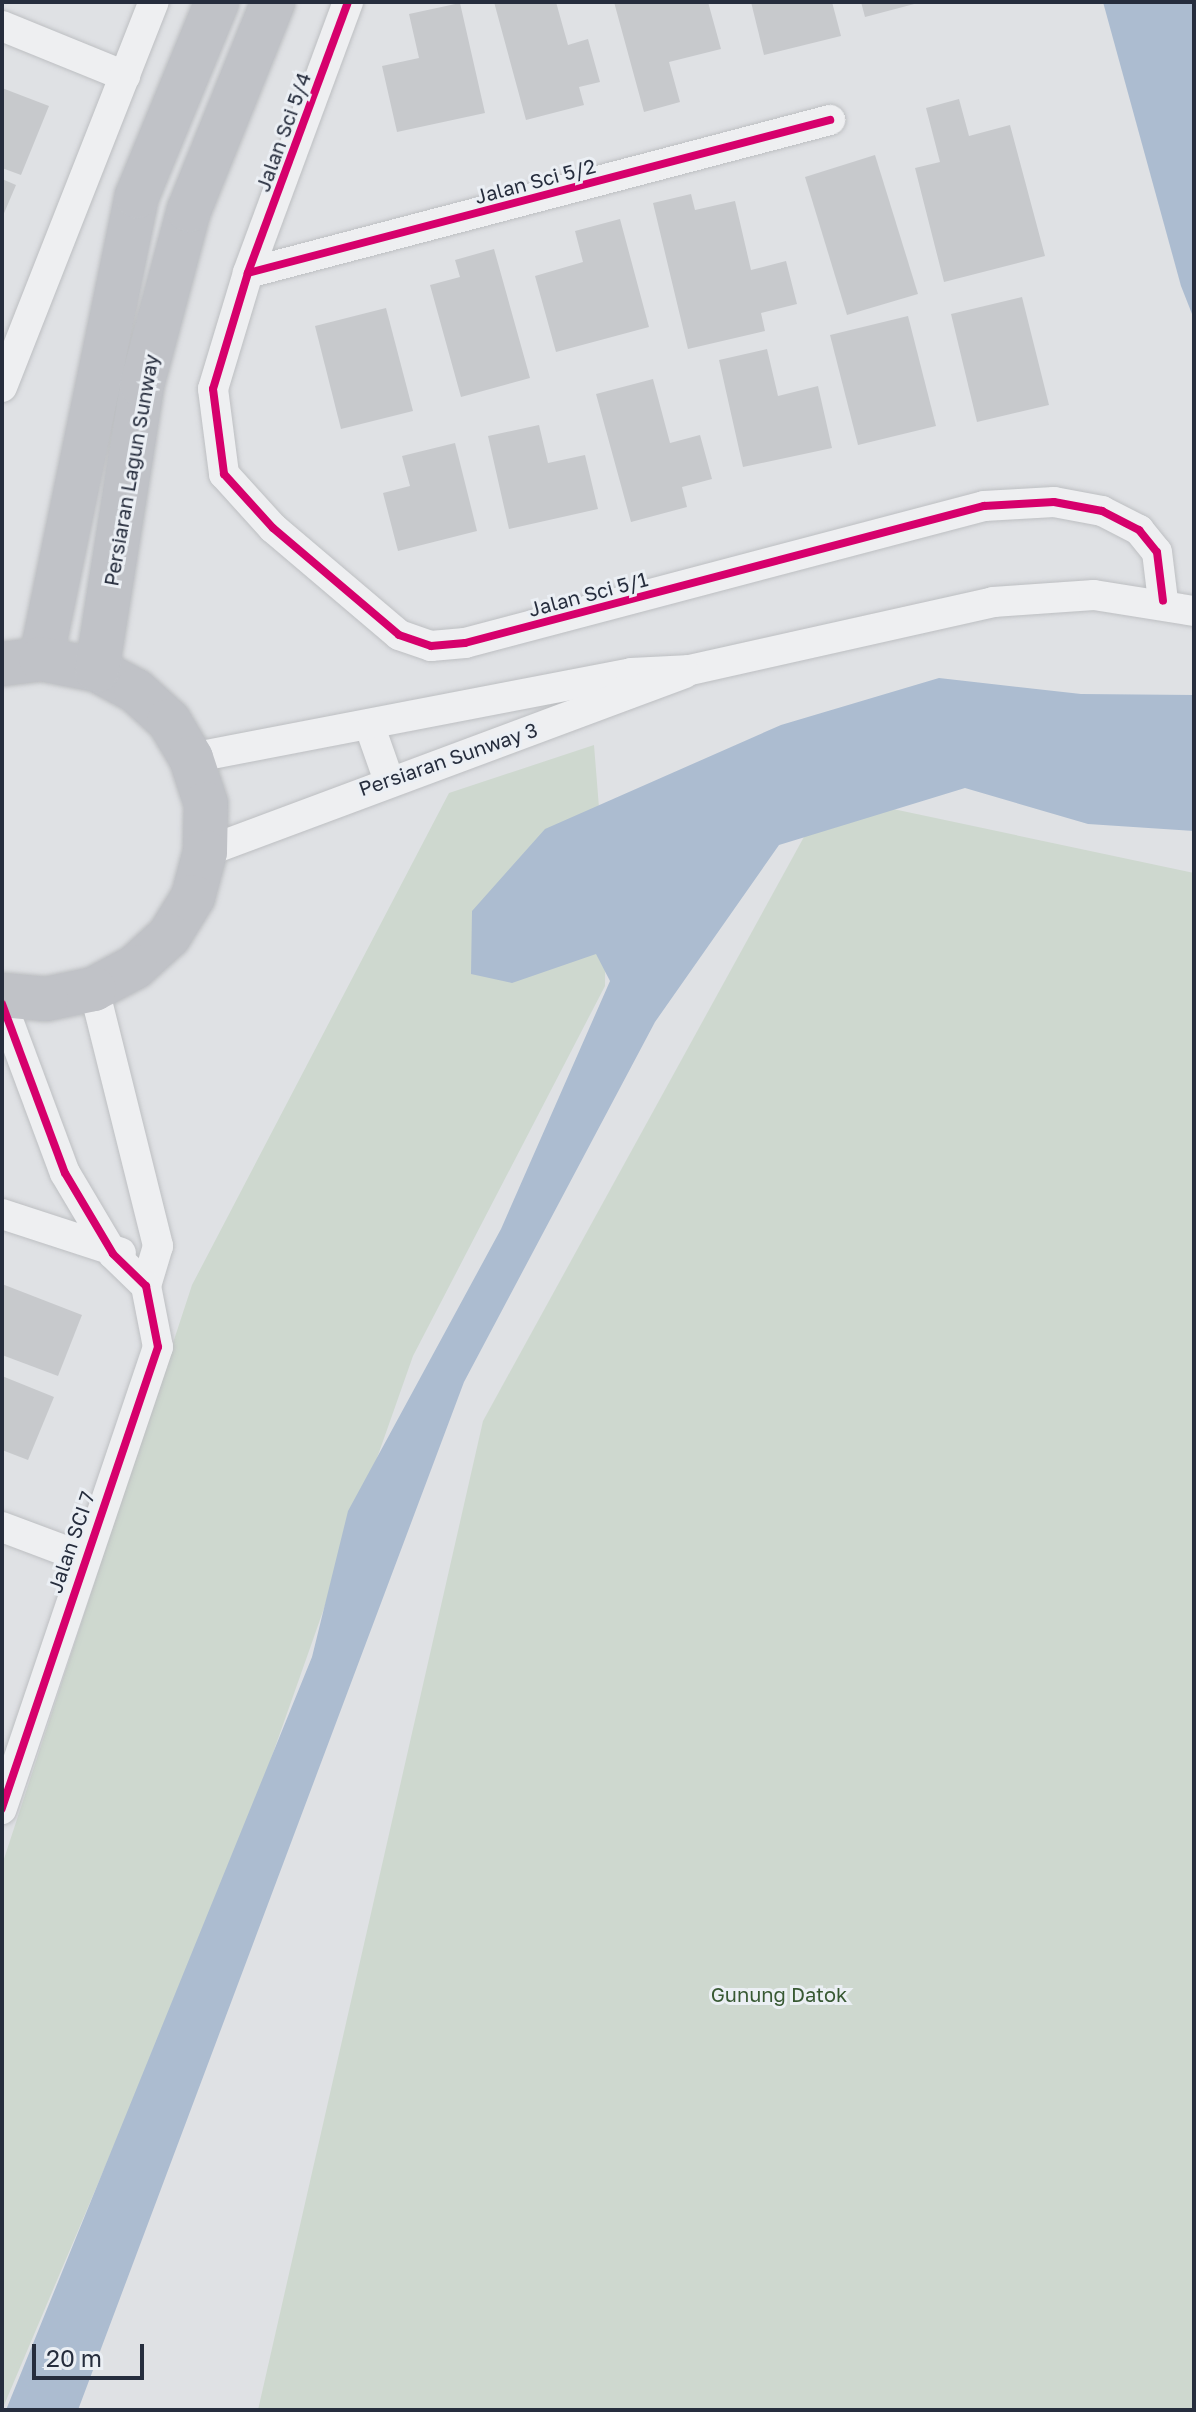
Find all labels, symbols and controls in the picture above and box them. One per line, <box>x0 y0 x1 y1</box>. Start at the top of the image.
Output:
street label: Jalan Sci 5/4 <box>250 69 316 195</box>
street label: Jalan Sci 5/2 <box>472 153 598 209</box>
street label: Persiaran Lagun Sunway <box>99 352 163 588</box>
street label: Jalan Sci 5/1 <box>526 567 650 621</box>
street label: Persiaran Sunway 3 <box>356 717 540 801</box>
street label: Jalan SCI 7 <box>42 1488 100 1596</box>
park label: Gunung Datok <box>711 1982 847 2006</box>
scale bar <box>36 2328 148 2378</box>
text: 20 m <box>46 2343 102 2372</box>

